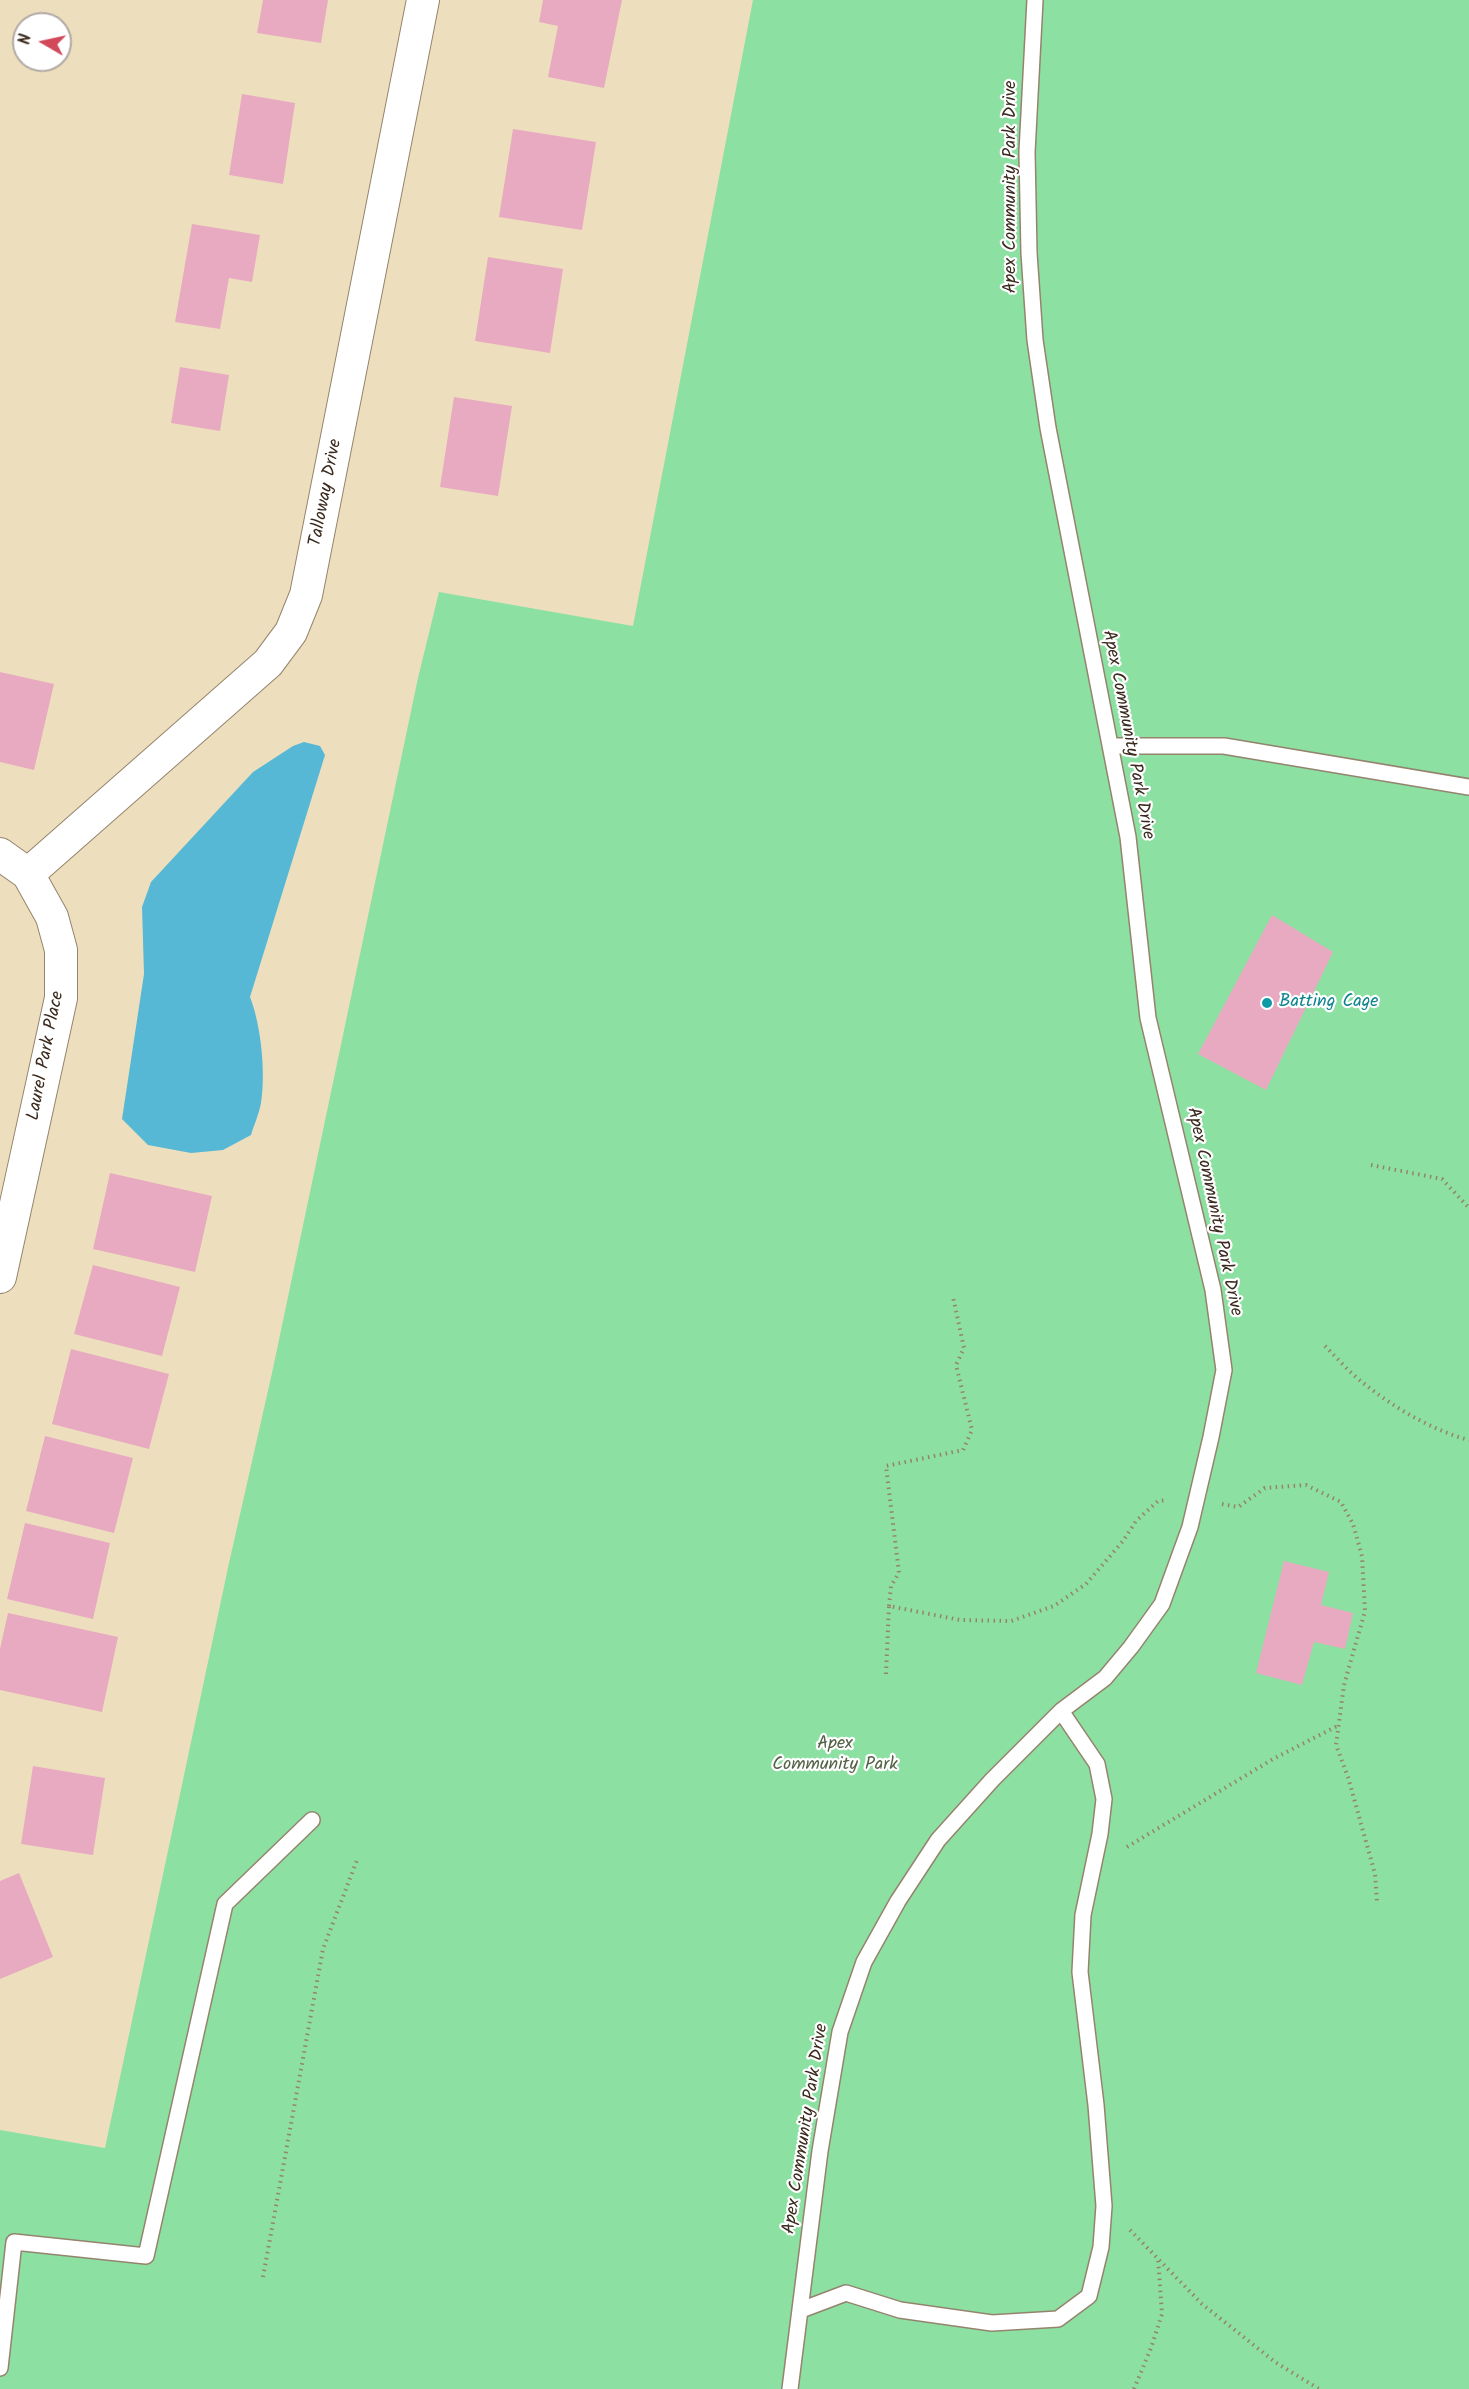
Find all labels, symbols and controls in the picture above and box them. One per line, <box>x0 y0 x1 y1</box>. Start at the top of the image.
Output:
north arrow <box>12 12 72 72</box>
text: N <box>13 32 39 46</box>
street label: Apex Community Park Drive <box>1001 81 1023 293</box>
street label: Talloway Drive <box>306 438 348 548</box>
street label: Apex Community Park Drive <box>1096 629 1158 841</box>
street label: Laurel Park Place <box>24 990 70 1122</box>
place label: Batting Cage <box>1279 992 1378 1014</box>
marker: Batting Cage <box>1260 996 1274 1010</box>
street label: Apex Community Park Drive <box>1180 1106 1246 1318</box>
park label: Apex Community Park <box>772 1734 898 1776</box>
street label: Apex Community Park Drive <box>780 2022 834 2236</box>

